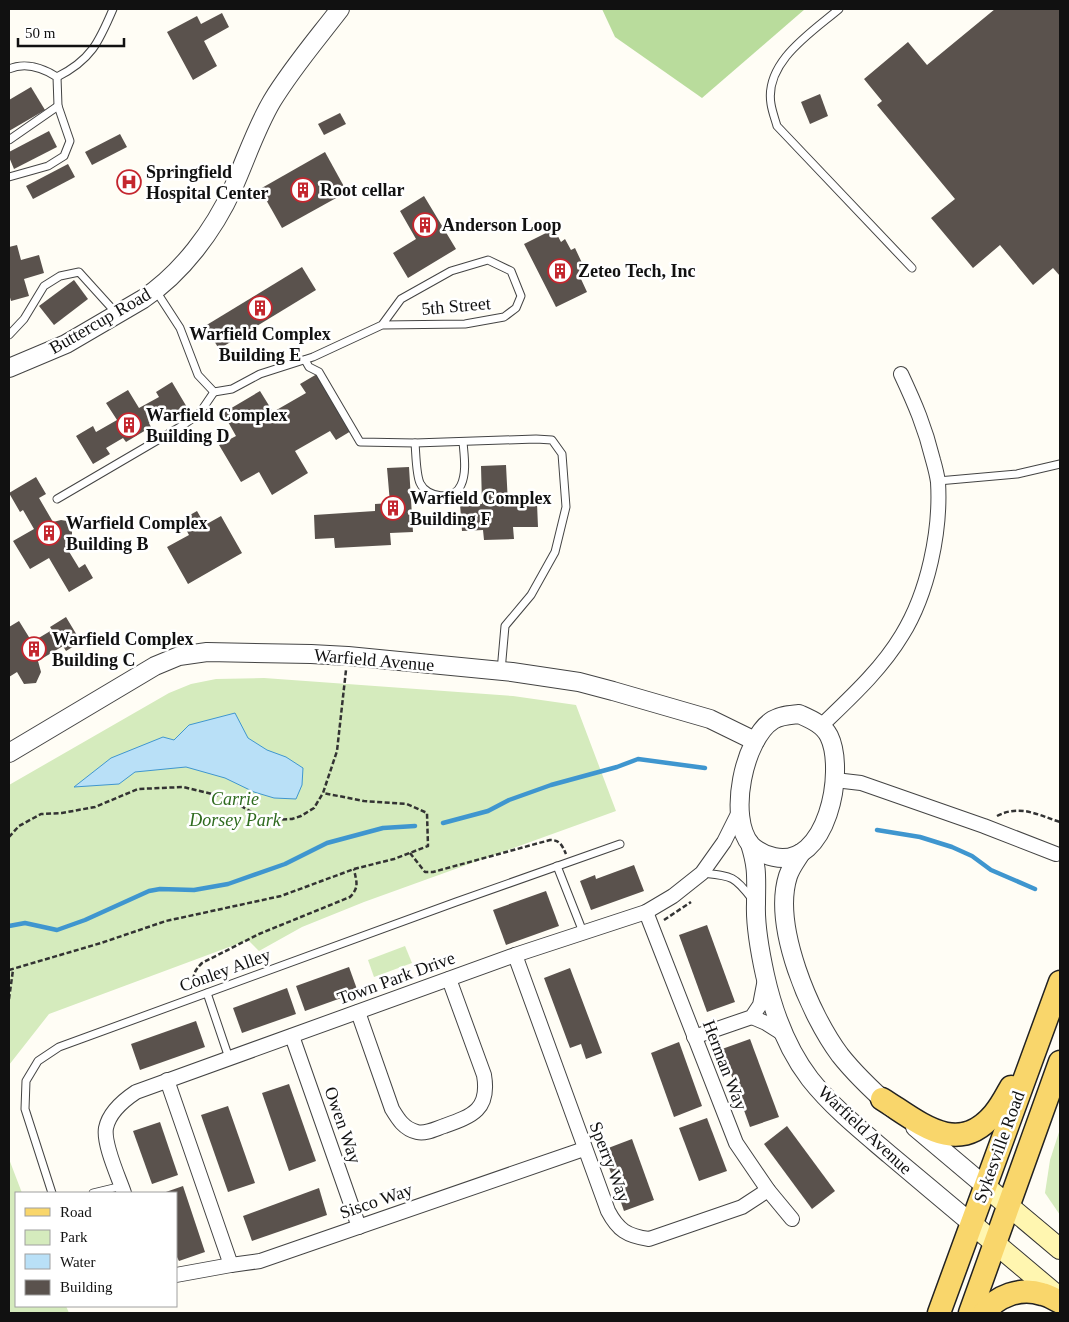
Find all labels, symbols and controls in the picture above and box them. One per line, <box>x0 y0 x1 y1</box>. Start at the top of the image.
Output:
scale bar <box>18 15 124 47</box>
text: 50 m <box>25 25 56 41</box>
place label: Springfield Hospital Center <box>146 162 268 203</box>
hospital icon: Springfield Hospital Center <box>116 169 142 195</box>
building icon: Root cellar <box>290 177 316 203</box>
place label: Root cellar <box>320 180 404 200</box>
building icon: Anderson Loop <box>412 212 438 238</box>
place label: Anderson Loop <box>442 215 562 235</box>
building icon: Zeteo Tech, Inc <box>547 258 573 284</box>
place label: Zeteo Tech, Inc <box>578 261 696 281</box>
street label: Buttercup Road <box>46 284 154 358</box>
street label: 5th Street <box>421 293 491 319</box>
building icon: Warfield Complex Building E <box>247 295 273 321</box>
place label: Warfield Complex Building E <box>189 324 331 365</box>
place label: Warfield Complex Building D <box>146 405 288 446</box>
building icon: Warfield Complex Building D <box>116 412 142 438</box>
place label: Warfield Complex Building F <box>410 488 552 529</box>
building icon: Warfield Complex Building F <box>380 495 406 521</box>
place label: Warfield Complex Building B <box>66 513 208 554</box>
building icon: Warfield Complex Building B <box>36 520 62 546</box>
place label: Warfield Complex Building C <box>52 629 194 670</box>
building icon: Warfield Complex Building C <box>21 636 47 662</box>
street label: Warfield Avenue <box>313 645 435 675</box>
park label: Carrie Dorsey Park <box>188 789 282 830</box>
street label: Conley Alley <box>177 944 273 996</box>
street label: Town Park Drive <box>334 947 458 1009</box>
street label: Herman Way <box>699 1017 751 1113</box>
street label: Warfield Avenue <box>814 1082 916 1178</box>
street label: Owen Way <box>321 1084 365 1166</box>
street label: Sykesville Road <box>970 1088 1028 1206</box>
street label: Sperry Way <box>585 1119 635 1205</box>
street label: Sisco Way <box>337 1179 415 1223</box>
legend <box>15 1192 178 1307</box>
text: Road <box>60 1204 92 1220</box>
text: Park <box>60 1229 88 1245</box>
text: Water <box>60 1254 95 1270</box>
text: Building <box>60 1279 113 1295</box>

